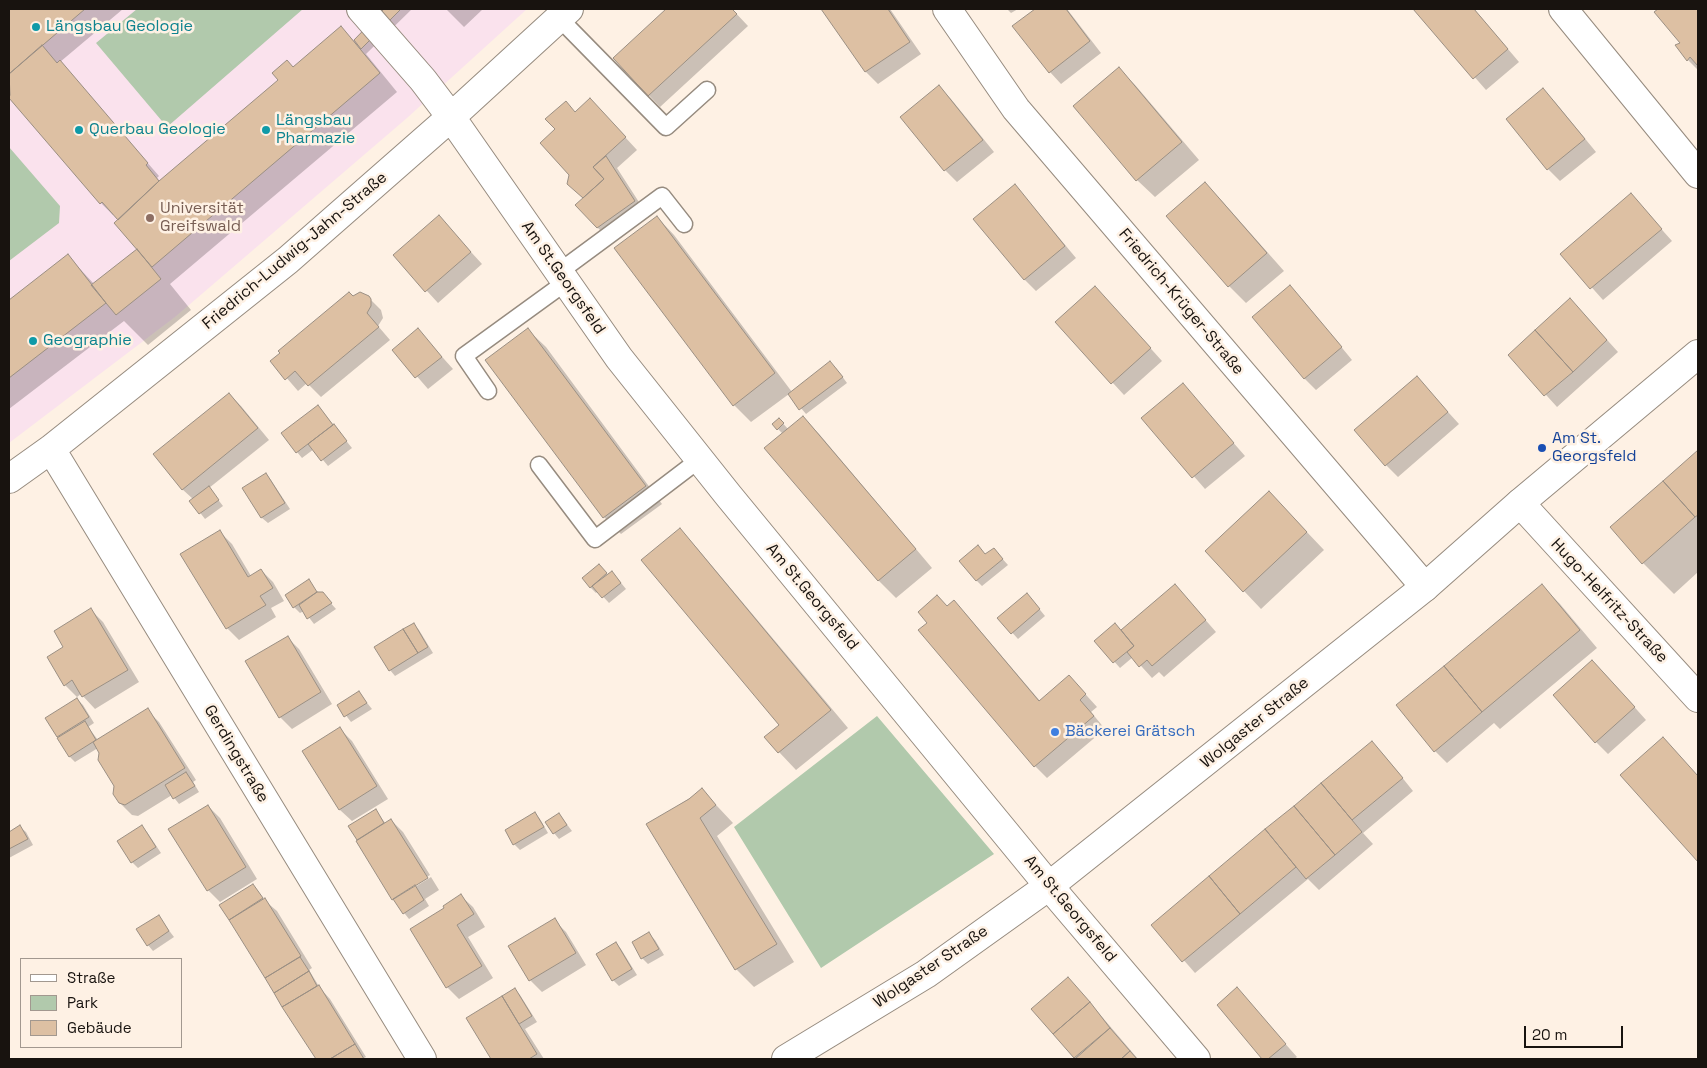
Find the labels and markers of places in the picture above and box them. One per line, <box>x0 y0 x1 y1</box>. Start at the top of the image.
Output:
place label: Längsbau Geologie <box>46 17 193 37</box>
marker: Längsbau Geologie <box>30 21 42 33</box>
place label: Längsbau Pharmazie <box>276 111 355 149</box>
place label: Querbau Geologie <box>89 120 226 140</box>
marker: Querbau Geologie <box>73 124 85 136</box>
marker: Längsbau Pharmazie <box>260 124 272 136</box>
place label: Universität Greifswald <box>160 199 244 237</box>
marker: Universität Greifswald <box>144 212 156 224</box>
place label: Geographie <box>43 331 132 351</box>
marker: Geographie <box>27 335 39 347</box>
place label: Am St. Georgsfeld <box>1552 429 1637 467</box>
marker: Am St. Georgsfeld <box>1536 442 1548 454</box>
place label: Bäckerei Grätsch <box>1065 722 1195 742</box>
marker: Bäckerei Grätsch <box>1049 726 1061 738</box>

